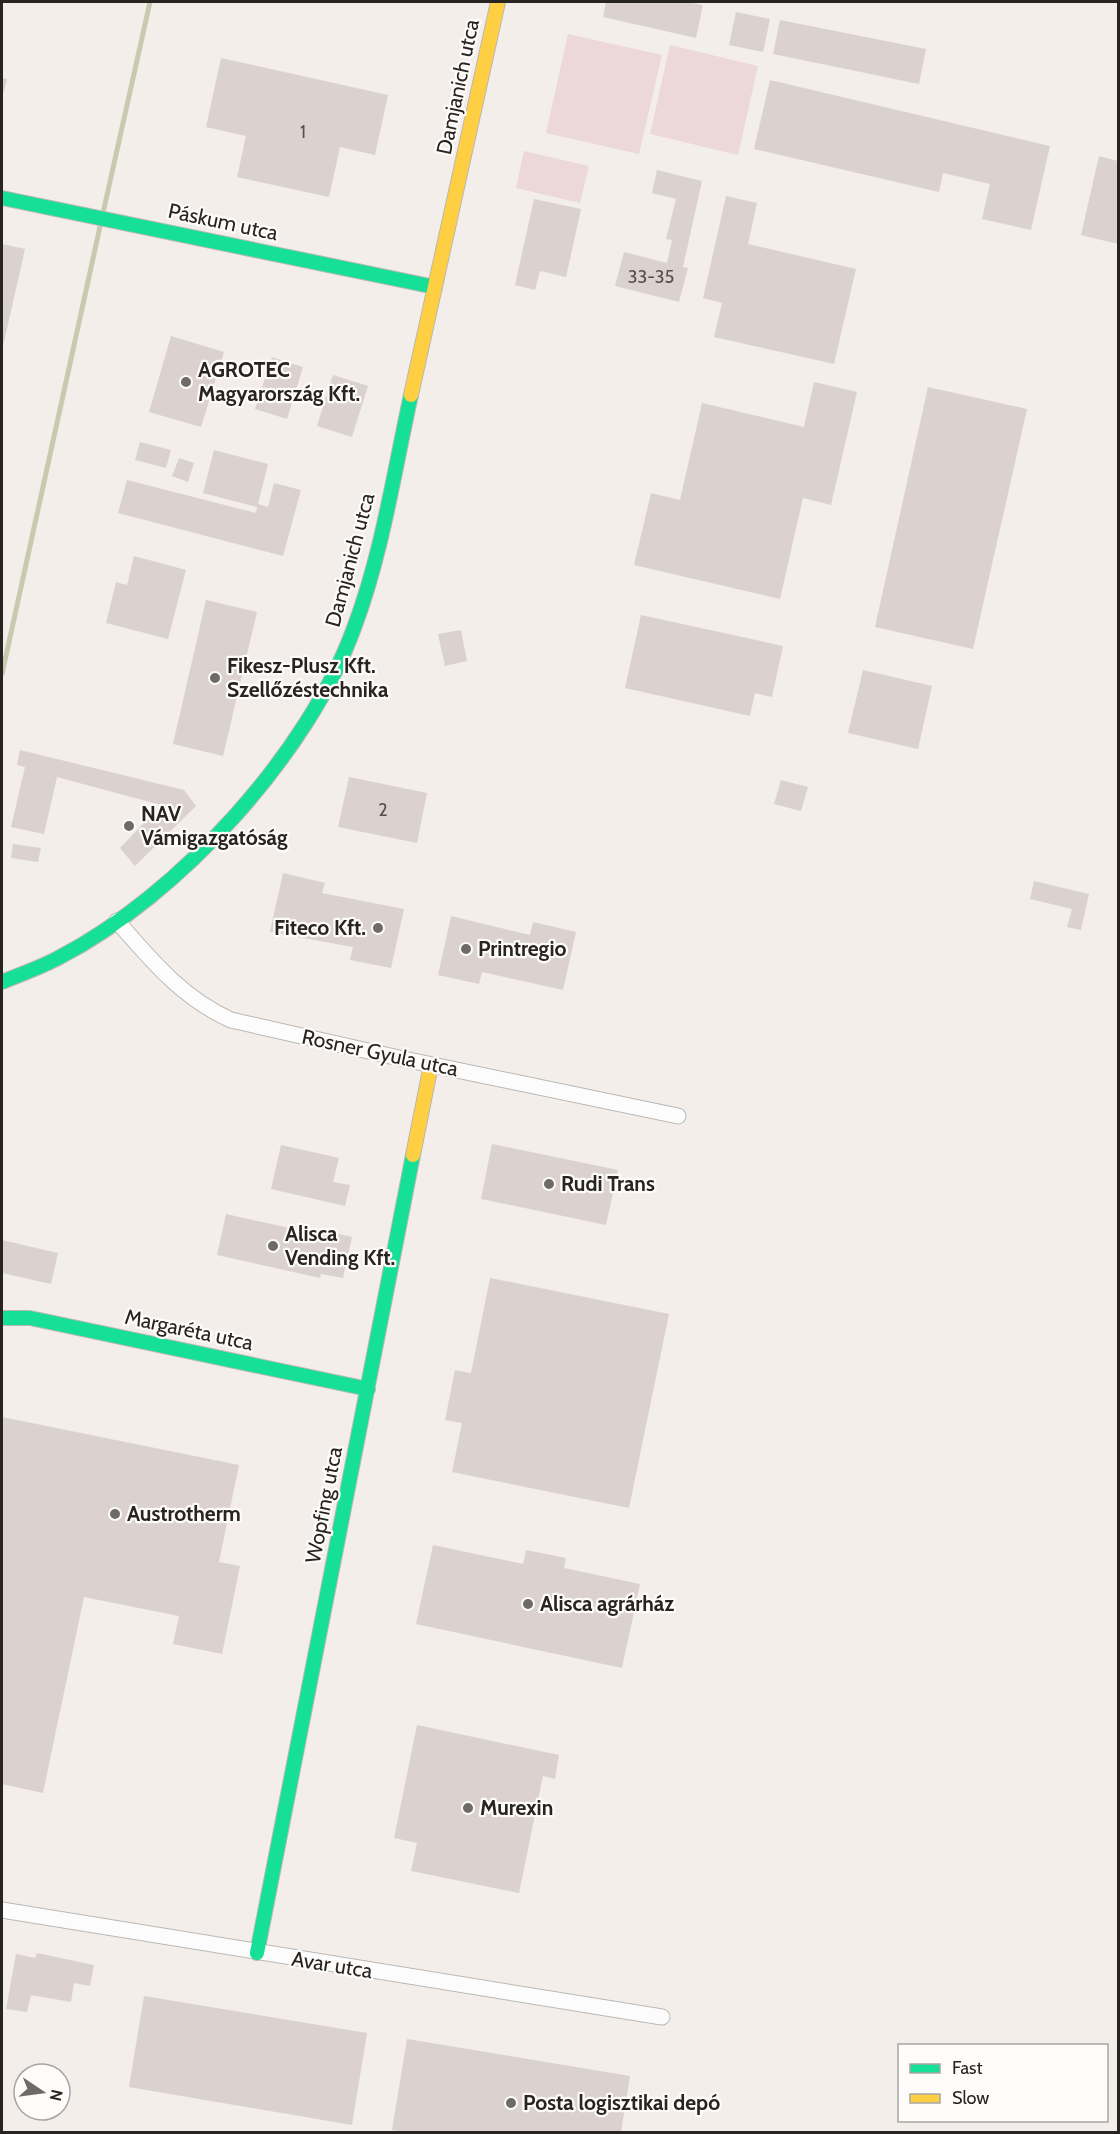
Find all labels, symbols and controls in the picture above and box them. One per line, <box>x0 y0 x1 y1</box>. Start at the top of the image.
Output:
street label: Damjanich utca <box>431 17 485 157</box>
house number: 1 <box>300 121 306 143</box>
street label: Páskum utca <box>166 198 280 245</box>
house number: 33-35 <box>628 266 674 288</box>
place label: AGROTEC Magyarország Kft. <box>198 357 360 406</box>
marker: AGROTEC Magyarország Kft. <box>179 375 193 389</box>
street label: Damjanich utca <box>320 490 380 630</box>
place label: Fikesz-Plusz Kft. Szellőzéstechnika <box>227 653 389 702</box>
marker: Fikesz-Plusz Kft. Szellőzéstechnika <box>208 671 222 685</box>
house number: 2 <box>378 799 388 821</box>
place label: NAV Vámigazgatóság <box>141 801 288 850</box>
marker: NAV Vámigazgatóság <box>122 819 136 833</box>
place label: Fiteco Kft. <box>274 915 366 940</box>
marker: Fiteco Kft. <box>371 921 385 935</box>
place label: Printregio <box>478 936 567 961</box>
marker: Printregio <box>459 942 473 956</box>
street label: Rosner Gyula utca <box>300 1024 461 1081</box>
place label: Rudi Trans <box>561 1171 655 1196</box>
marker: Rudi Trans <box>542 1177 556 1191</box>
place label: Alisca Vending Kft. <box>285 1221 395 1270</box>
marker: Alisca Vending Kft. <box>266 1239 280 1253</box>
street label: Margaréta utca <box>123 1304 256 1355</box>
street label: Wopfing utca <box>300 1445 347 1565</box>
place label: Austrotherm <box>127 1501 241 1526</box>
marker: Austrotherm <box>108 1507 122 1521</box>
place label: Alisca agrárház <box>540 1591 674 1616</box>
marker: Alisca agrárház <box>521 1597 535 1611</box>
place label: Murexin <box>480 1795 553 1820</box>
marker: Murexin <box>461 1801 475 1815</box>
street label: Avar utca <box>290 1946 374 1983</box>
legend <box>898 2044 1108 2122</box>
text: Fast <box>952 2057 983 2079</box>
north arrow <box>12 2062 72 2122</box>
text: Slow <box>952 2087 989 2109</box>
text: N <box>46 2088 67 2103</box>
place label: Posta logisztikai depó <box>523 2090 720 2115</box>
marker: Posta logisztikai depó <box>504 2096 518 2110</box>

